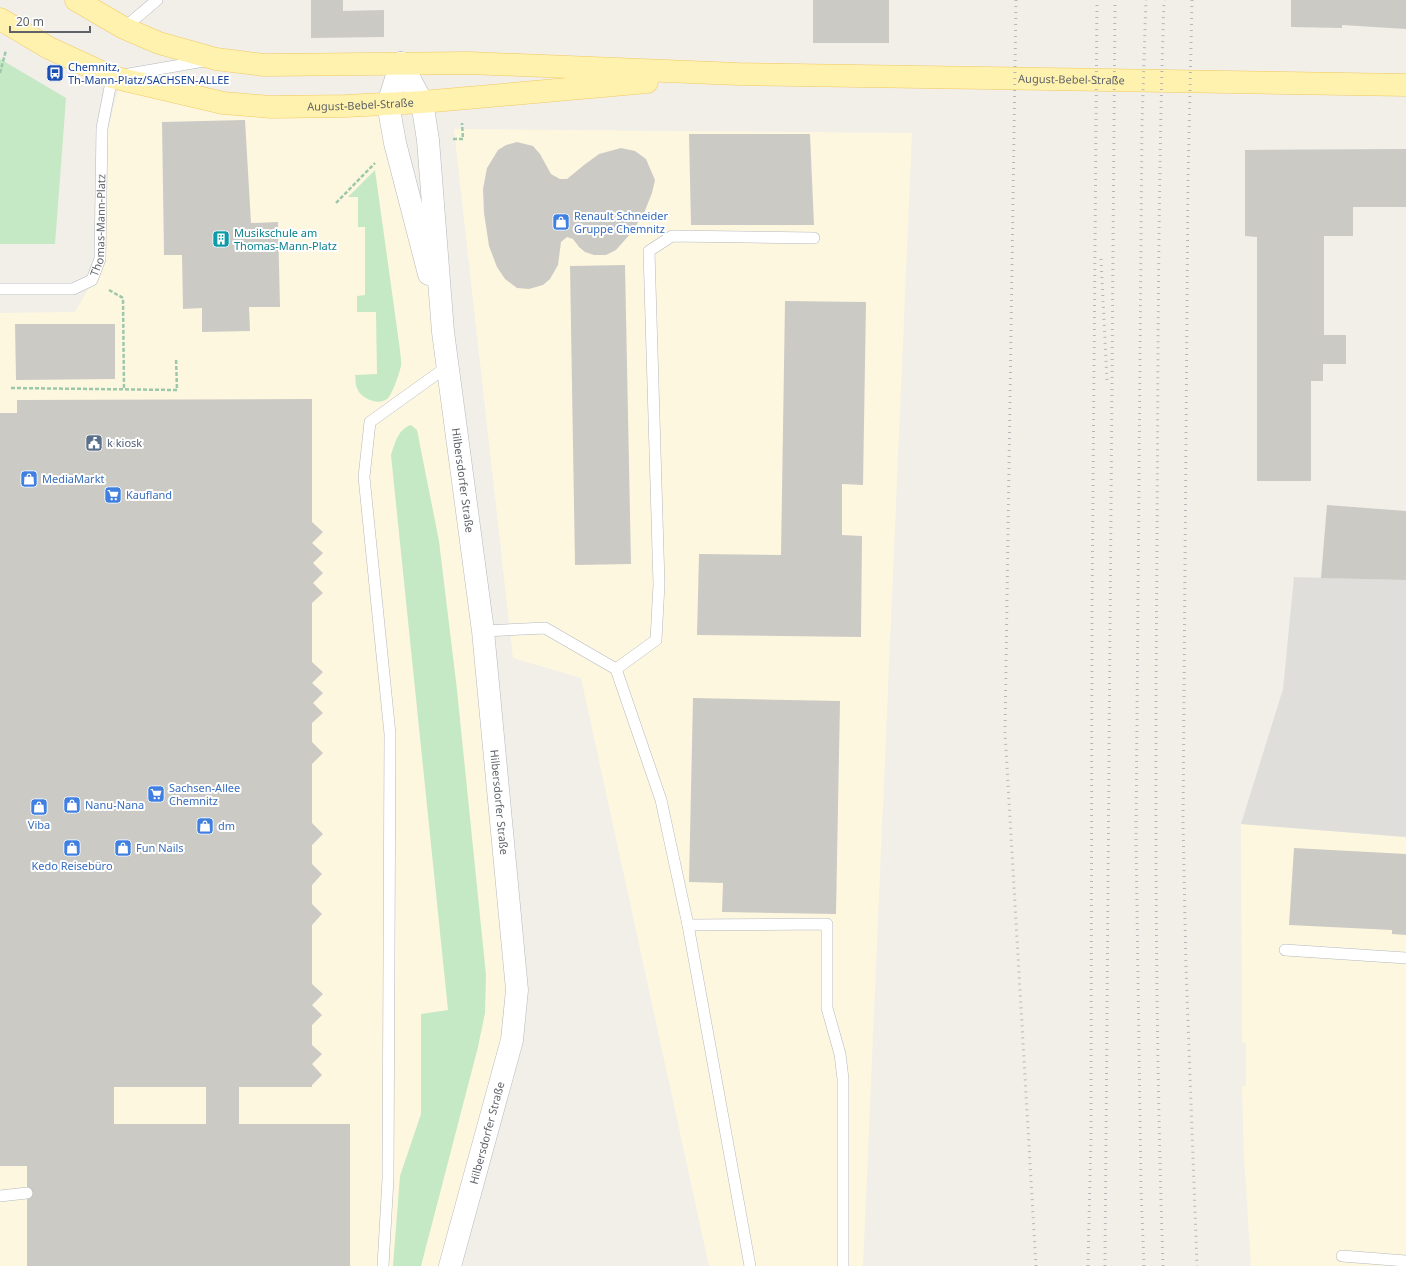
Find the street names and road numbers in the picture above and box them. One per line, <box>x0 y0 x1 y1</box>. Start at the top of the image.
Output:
street label: August-Bebel-Straße <box>1018 71 1125 87</box>
street label: August-Bebel-Straße <box>307 94 414 114</box>
street label: Thomas-Mann-Platz <box>86 174 108 278</box>
street label: Hilbersdorfer Straße <box>449 427 478 534</box>
street label: Hilbersdorfer Straße <box>487 749 512 856</box>
street label: Hilbersdorfer Straße <box>466 1080 507 1186</box>

